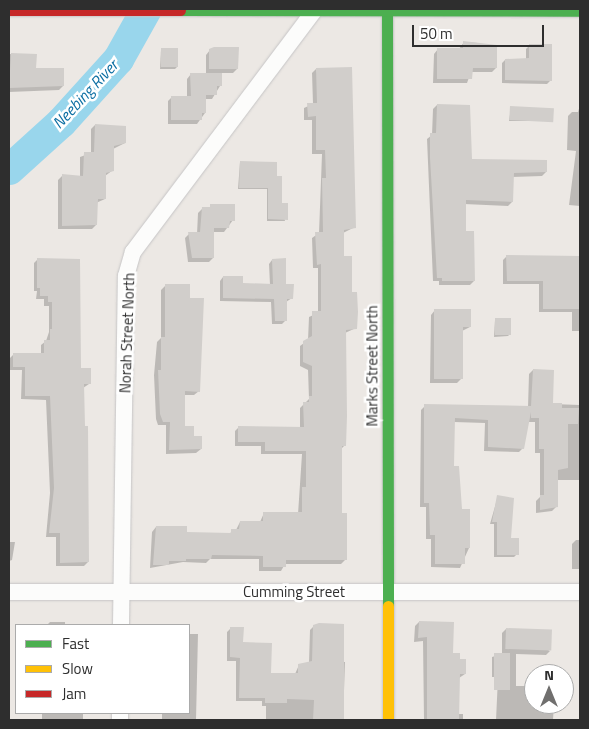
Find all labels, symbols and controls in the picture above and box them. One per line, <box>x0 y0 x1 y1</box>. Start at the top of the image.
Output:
scale bar <box>414 15 546 47</box>
text: 50 m <box>420 22 453 45</box>
water label: Neebing River <box>48 56 122 132</box>
street label: Norah Street North <box>116 272 138 394</box>
street label: Marks Street North <box>363 305 381 427</box>
street label: Cumming Street <box>243 583 345 601</box>
legend <box>15 624 190 714</box>
text: Fast <box>62 632 89 655</box>
text: Slow <box>62 657 93 680</box>
north arrow <box>524 664 574 714</box>
text: N <box>544 664 554 685</box>
text: Jam <box>62 682 86 705</box>

